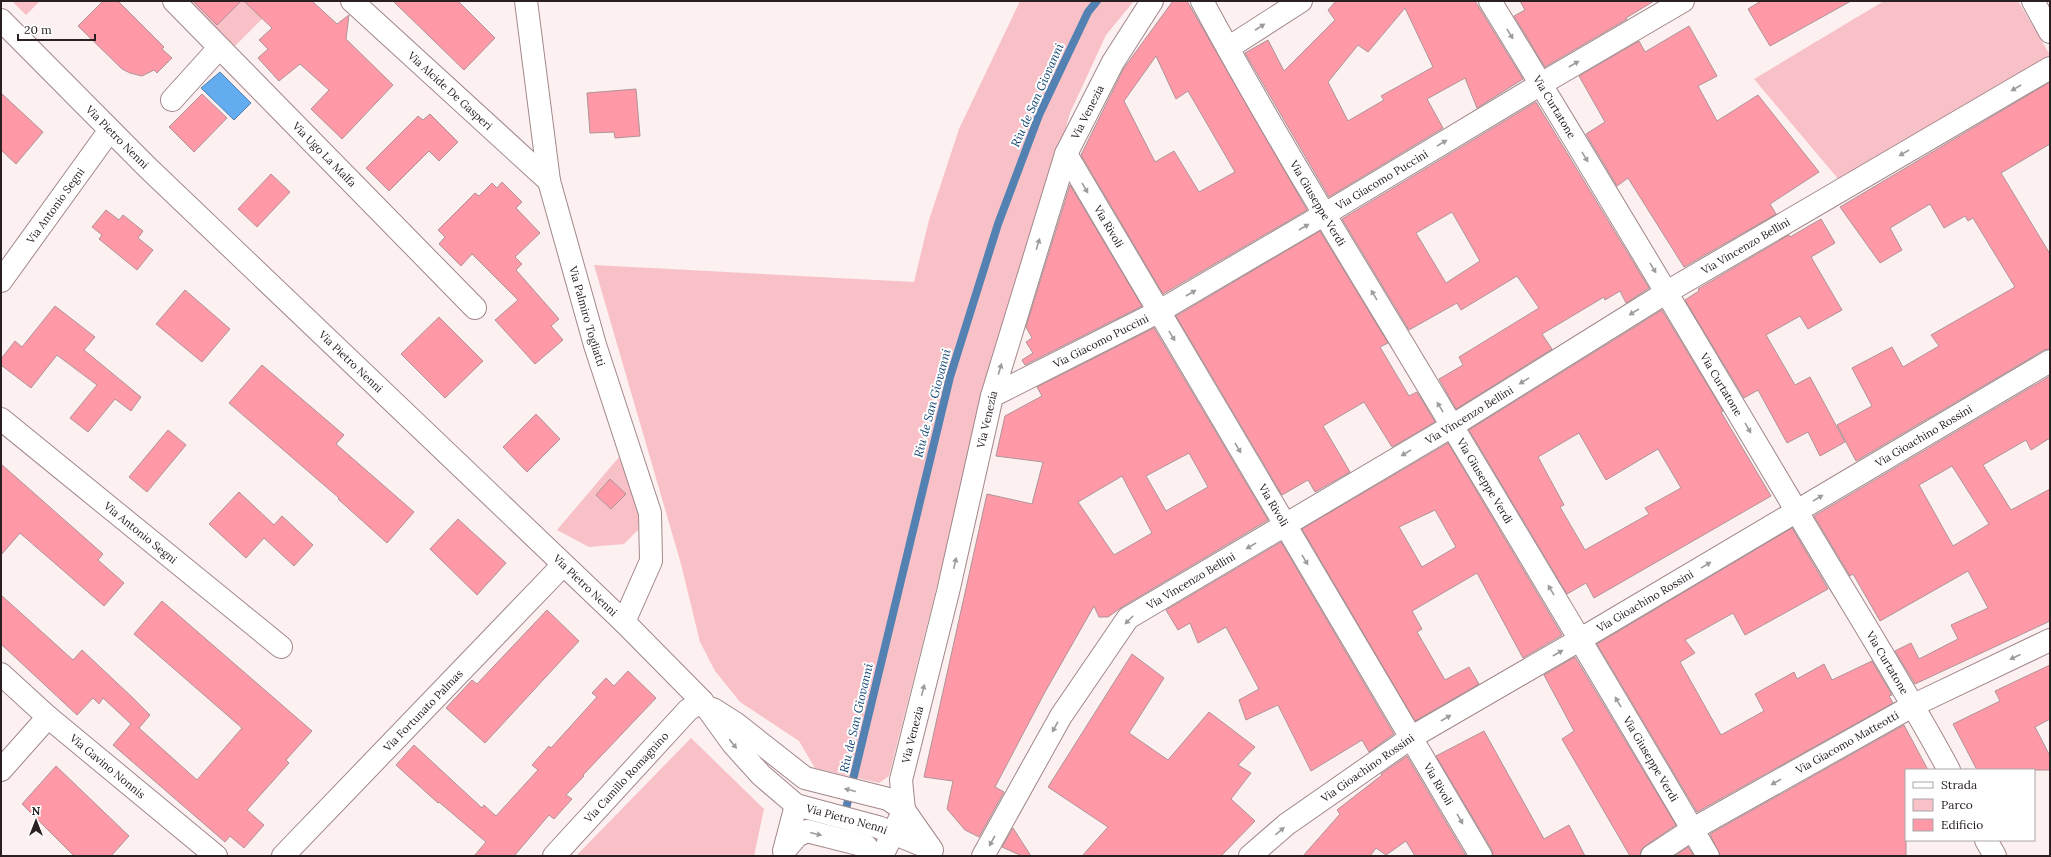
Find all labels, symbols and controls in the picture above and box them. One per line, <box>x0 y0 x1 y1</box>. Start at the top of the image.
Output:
scale bar <box>18 16 95 42</box>
text: 20 m <box>24 22 52 37</box>
one-way arrow <box>1255 23 1265 31</box>
one-way arrow <box>1507 28 1514 40</box>
water label: Riu de San Giovanni <box>1007 41 1067 149</box>
street label: Via Alcide De Gasperi <box>404 48 495 133</box>
one-way arrow <box>1568 61 1580 68</box>
street label: Via Curtatone <box>1530 72 1579 141</box>
street label: Via Venezia <box>1067 83 1107 142</box>
one-way arrow <box>2010 84 2022 91</box>
street label: Via Pietro Nenni <box>82 102 152 172</box>
street label: Via Ugo La Malfa <box>289 118 360 190</box>
one-way arrow <box>1436 140 1448 147</box>
street label: Via Giacomo Puccini <box>1332 147 1430 213</box>
one-way arrow <box>1898 150 1910 157</box>
one-way arrow <box>1582 151 1589 163</box>
street label: Via Giuseppe Verdi <box>1286 157 1349 248</box>
street label: Via Antonio Segni <box>23 165 87 247</box>
one-way arrow <box>1082 182 1089 194</box>
street label: Via Rivoli <box>1090 202 1127 250</box>
street label: Via Vincenzo Bellini <box>1698 215 1793 278</box>
one-way arrow <box>1298 223 1310 230</box>
one-way arrow <box>1035 238 1041 250</box>
one-way arrow <box>1649 263 1657 273</box>
street label: Via Palmiro Togliatti <box>566 264 609 368</box>
one-way arrow <box>1185 289 1197 296</box>
one-way arrow <box>1370 289 1377 301</box>
one-way arrow <box>1628 309 1640 316</box>
street label: Via Giacomo Puccini <box>1050 311 1151 371</box>
street label: Via Pietro Nenni <box>315 327 386 395</box>
one-way arrow <box>1169 330 1176 342</box>
water label: Riu de San Giovanni <box>910 347 954 459</box>
street label: Via Curtatone <box>1697 350 1746 419</box>
one-way arrow <box>997 363 1003 375</box>
one-way arrow <box>1519 377 1529 385</box>
street label: Via Vincenzo Bellini <box>1422 383 1516 448</box>
street label: Via Venezia <box>973 388 1000 450</box>
one-way arrow <box>1437 401 1444 413</box>
street label: Via Gioachino Rossini <box>1872 402 1975 470</box>
one-way arrow <box>1744 422 1751 434</box>
street label: Via Giuseppe Verdi <box>1453 435 1516 526</box>
one-way arrow <box>1235 442 1242 454</box>
one-way arrow <box>1400 449 1412 456</box>
street label: Via Rivoli <box>1255 481 1292 529</box>
one-way arrow <box>1812 495 1824 502</box>
street label: Via Antonio Segni <box>100 498 180 567</box>
one-way arrow <box>1245 542 1257 549</box>
street label: Via Vincenzo Bellini <box>1143 549 1238 613</box>
street label: Via Pietro Nenni <box>550 551 620 619</box>
one-way arrow <box>1302 554 1309 566</box>
one-way arrow <box>952 557 958 570</box>
one-way arrow <box>1700 561 1712 568</box>
street label: Via Gioachino Rossini <box>1593 567 1696 636</box>
one-way arrow <box>1547 585 1555 595</box>
one-way arrow <box>1124 615 1133 625</box>
street label: Via Curtatone <box>1863 628 1912 697</box>
one-way arrow <box>1552 649 1564 656</box>
one-way arrow <box>2009 654 2020 660</box>
water label: Riu de San Giovanni <box>836 662 876 774</box>
street label: Via Fortunato Palmas <box>380 666 466 755</box>
one-way arrow <box>921 683 927 696</box>
one-way arrow <box>1614 696 1621 708</box>
street label: Via Venezia <box>898 704 926 766</box>
street label: Via Giacomo Matteotti <box>1793 708 1901 777</box>
street label: Via Giuseppe Verdi <box>1620 713 1682 804</box>
one-way arrow <box>1440 714 1452 721</box>
one-way arrow <box>1052 721 1059 733</box>
street label: Via Camillo Romagnino <box>581 729 671 826</box>
street label: Via Gavino Nonnis <box>66 730 148 802</box>
street label: Via Gioachino Rossini <box>1317 731 1417 806</box>
one-way arrow <box>729 739 738 749</box>
street label: Via Rivoli <box>1420 760 1456 808</box>
legend <box>1905 769 2035 841</box>
text: Strada <box>1941 777 1977 792</box>
one-way arrow <box>1770 779 1782 786</box>
one-way arrow <box>844 786 857 792</box>
text: Parco <box>1941 797 1973 812</box>
north arrow <box>16 801 56 841</box>
street label: Via Pietro Nenni <box>804 801 889 837</box>
text: N <box>32 804 41 818</box>
one-way arrow <box>1456 813 1463 825</box>
text: Edificio <box>1941 817 1983 832</box>
one-way arrow <box>1275 826 1285 835</box>
one-way arrow <box>810 831 822 837</box>
one-way arrow <box>988 835 995 847</box>

